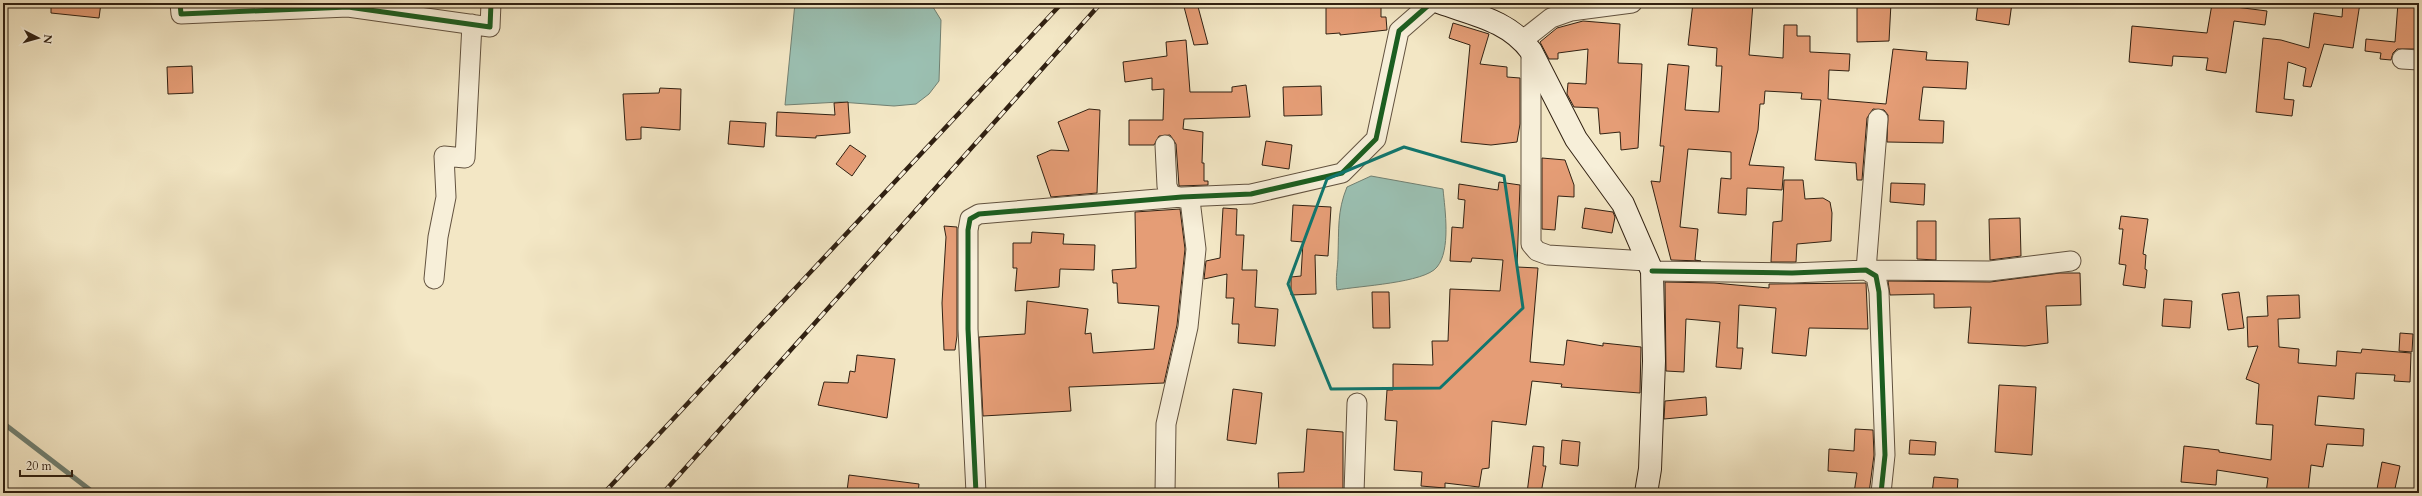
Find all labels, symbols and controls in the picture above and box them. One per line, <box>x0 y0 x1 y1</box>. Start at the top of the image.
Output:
north arrow <box>18 18 58 58</box>
text: N <box>39 33 55 45</box>
scale bar <box>20 452 72 478</box>
text: 20 m <box>26 458 53 474</box>

